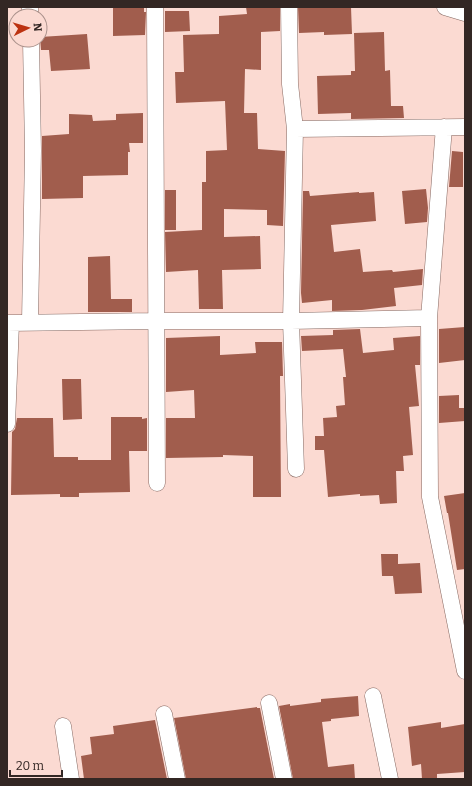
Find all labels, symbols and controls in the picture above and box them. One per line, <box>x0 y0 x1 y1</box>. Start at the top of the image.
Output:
north arrow <box>8 8 48 48</box>
text: N <box>31 22 44 32</box>
scale bar <box>10 752 62 778</box>
text: 20 m <box>16 759 45 773</box>

